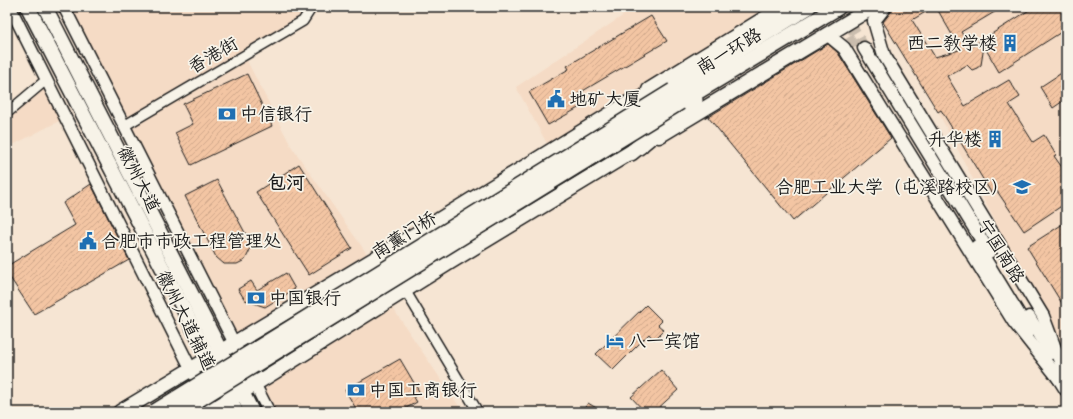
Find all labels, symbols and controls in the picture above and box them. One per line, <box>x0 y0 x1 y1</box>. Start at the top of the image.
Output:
street label: 南一环路 <box>692 23 768 82</box>
street label: 香港街 <box>184 32 244 81</box>
place label: 西二教学楼 <box>907 32 997 58</box>
building icon: 西二教学楼 <box>1000 33 1020 53</box>
place label: 地矿大厦 <box>569 88 641 114</box>
public building icon: 地矿大厦 <box>546 89 566 109</box>
place label: 中信银行 <box>240 103 312 129</box>
bank icon: 中信银行 <box>217 104 237 124</box>
place label: 升华楼 <box>928 128 982 154</box>
building icon: 升华楼 <box>985 129 1005 149</box>
street label: 徽州大道 <box>109 142 165 218</box>
district label: 包河 <box>267 171 305 198</box>
place label: 合肥工业大学（屯溪路校区） <box>775 176 1009 202</box>
school or university icon: 合肥工业大学（屯溪路校区） <box>1012 177 1032 197</box>
street label: 南薰门桥 <box>368 207 442 267</box>
street label: 宁国南路 <box>969 215 1029 289</box>
place label: 合肥市市政工程管理处 <box>101 230 281 256</box>
public building icon: 合肥市市政工程管理处 <box>78 231 98 251</box>
street label: 徽州大道辅道 <box>148 267 220 375</box>
place label: 中国银行 <box>269 287 341 313</box>
bank icon: 中国银行 <box>246 288 266 308</box>
place label: 八一宾馆 <box>628 330 700 356</box>
hotel icon: 八一宾馆 <box>605 331 625 351</box>
place label: 中国工商银行 <box>369 379 477 405</box>
bank icon: 中国工商银行 <box>346 380 366 400</box>

